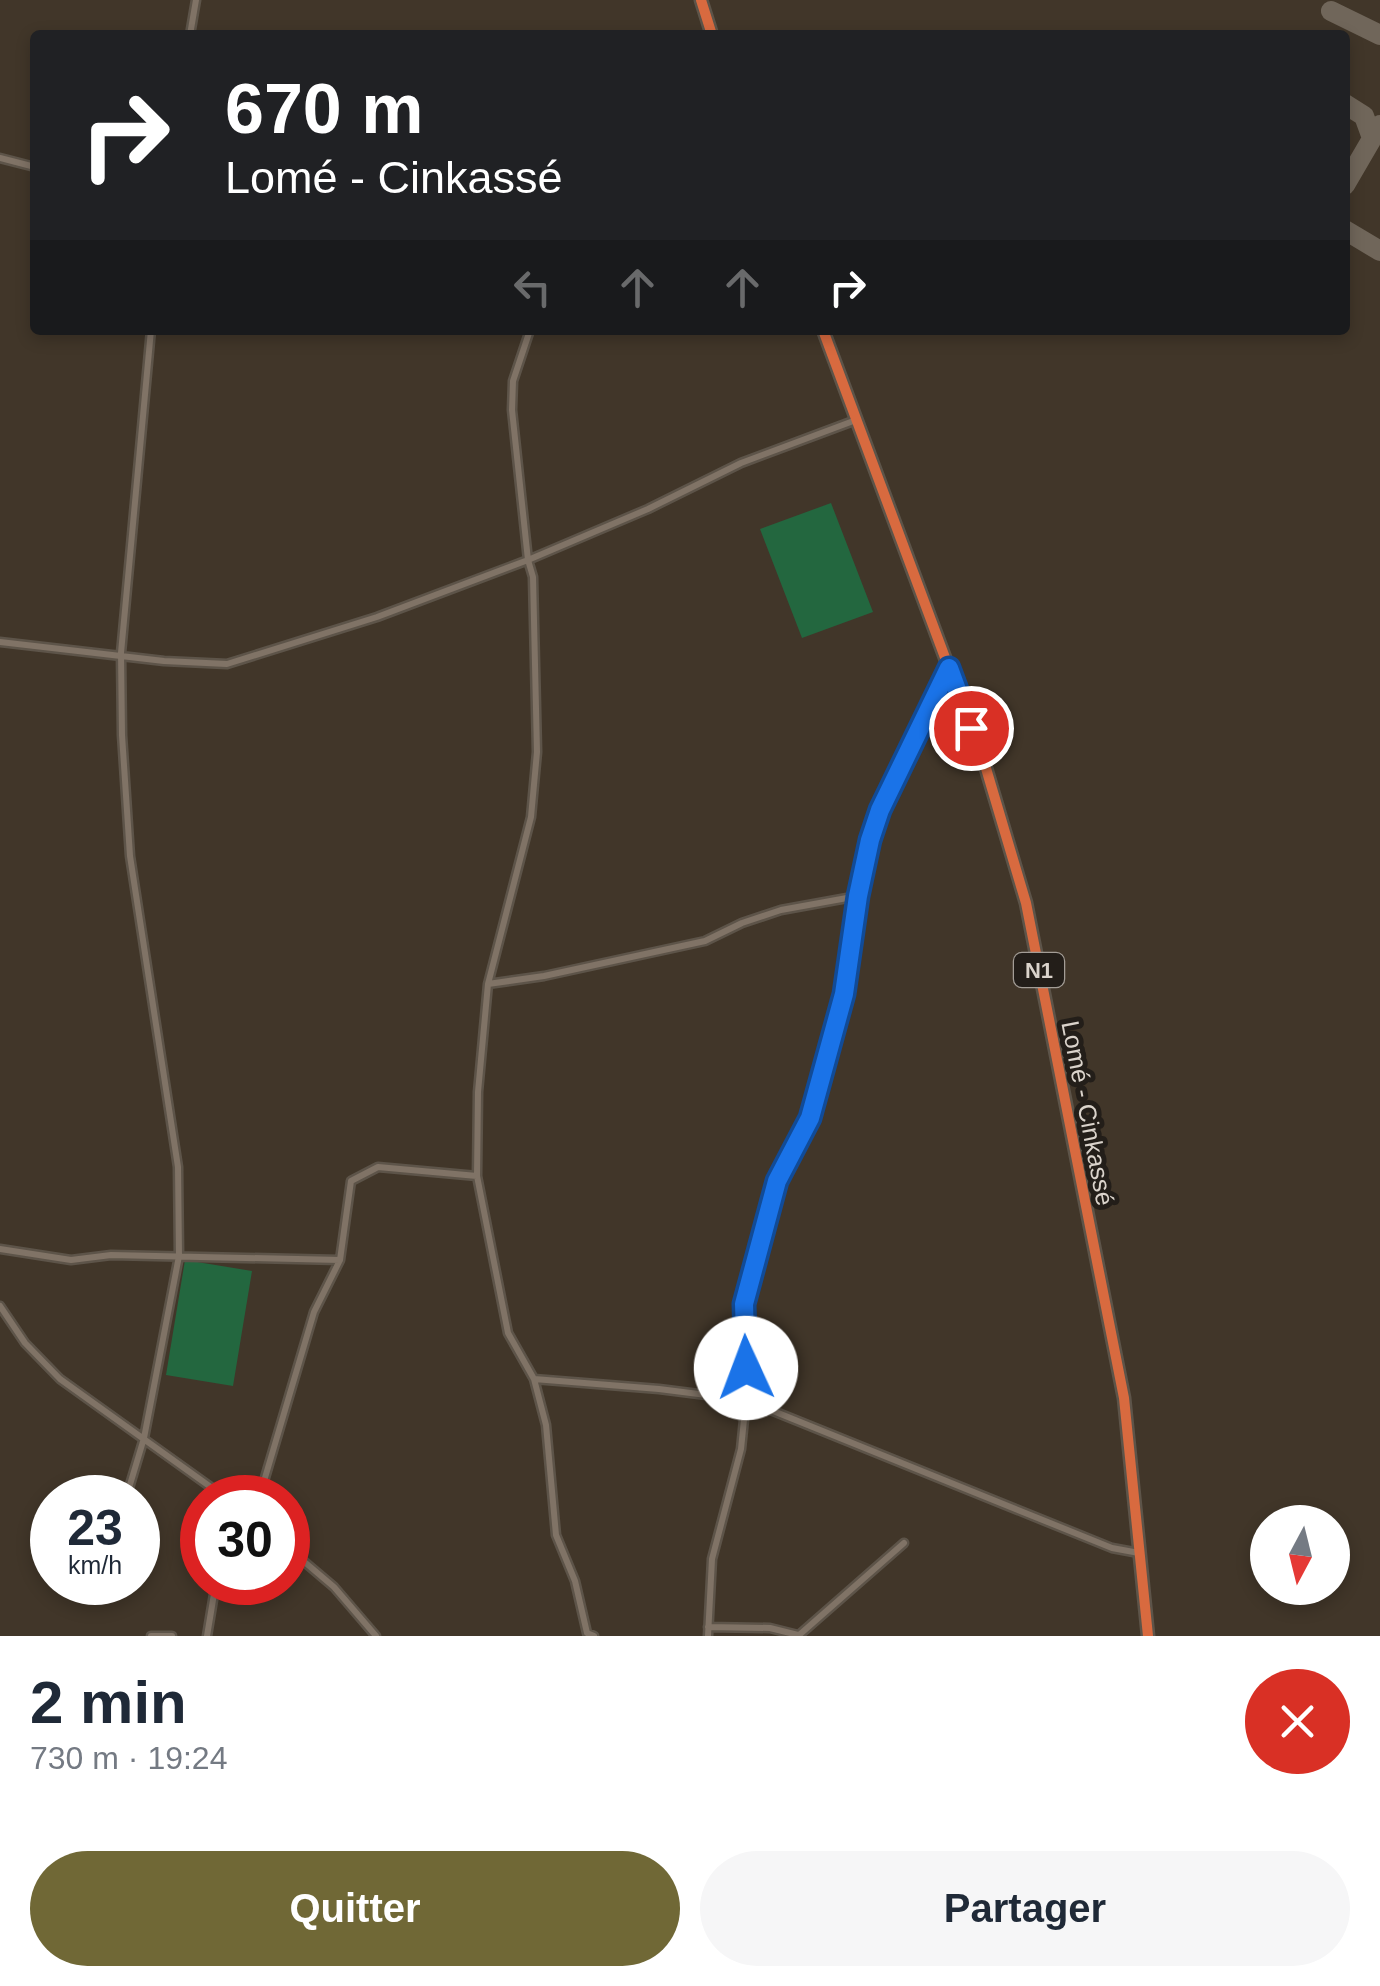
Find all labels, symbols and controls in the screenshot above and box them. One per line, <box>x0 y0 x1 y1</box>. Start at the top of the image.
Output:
icon: right <box>60 70 190 200</box>
text: 670 m <box>225 70 423 148</box>
text: Lomé - Cinkassé <box>225 152 563 203</box>
icon: left <box>505 260 560 315</box>
icon: ahead <box>610 260 665 315</box>
icon: ahead <box>715 260 770 315</box>
icon: right <box>820 260 875 315</box>
pin <box>929 686 1014 771</box>
icon: arrive <box>944 701 999 756</box>
road number: N1 <box>1014 953 1064 987</box>
street label: Lomé - Cinkassé <box>1056 1018 1120 1208</box>
position arrow <box>694 1316 798 1420</box>
speed limit sign: 30 <box>180 1475 310 1605</box>
text: 23 <box>67 1500 123 1556</box>
north arrow <box>1250 1505 1350 1605</box>
map controls <box>1250 1505 1350 1605</box>
text: km/h <box>68 1551 122 1579</box>
text: 2 min <box>30 1669 187 1736</box>
button: close <box>1245 1669 1350 1774</box>
text: 730 m · 19:24 <box>30 1740 227 1776</box>
button: Quitter <box>30 1851 680 1966</box>
button: Partager <box>700 1851 1350 1966</box>

